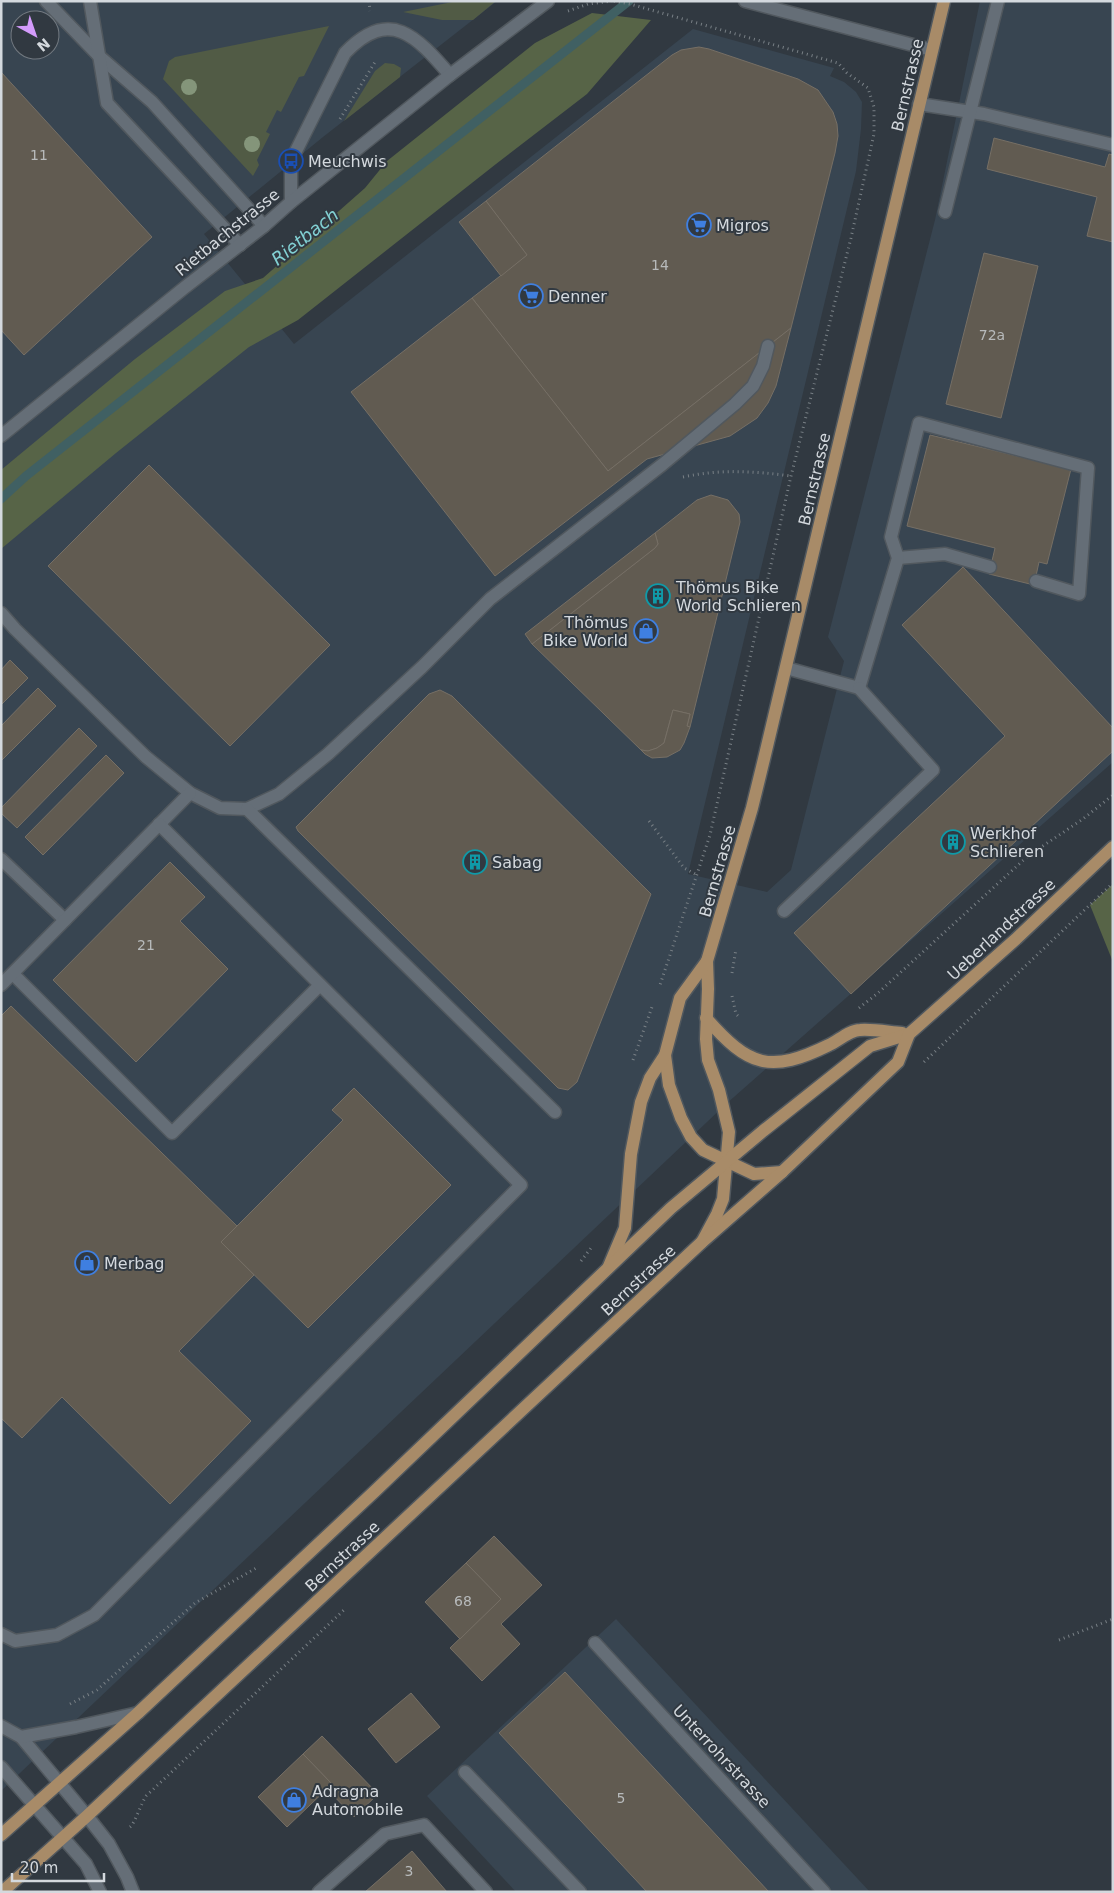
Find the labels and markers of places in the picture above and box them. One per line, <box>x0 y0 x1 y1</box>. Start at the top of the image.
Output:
bus stop icon: Meuchwis <box>278 148 304 174</box>
place label: Meuchwis <box>308 152 387 171</box>
supermarket icon: Migros <box>686 212 712 238</box>
place label: Migros <box>716 216 769 235</box>
supermarket icon: Denner <box>518 283 544 309</box>
place label: Denner <box>548 287 607 306</box>
place label: Thömus Bike World Schlieren <box>675 578 801 615</box>
building icon: Thömus Bike World Schlieren <box>645 583 671 609</box>
place label: Thömus Bike World <box>543 613 628 650</box>
shop icon: Thömus Bike World <box>633 618 659 644</box>
place label: Werkhof Schlieren <box>970 824 1044 861</box>
building icon: Werkhof Schlieren <box>940 829 966 855</box>
building icon: Sabag <box>462 849 488 875</box>
place label: Sabag <box>492 853 542 872</box>
shop icon: Merbag <box>74 1250 100 1276</box>
place label: Merbag <box>104 1254 164 1273</box>
place label: Adragna Automobile <box>312 1782 403 1819</box>
shop icon: Adragna Automobile <box>281 1787 307 1813</box>

